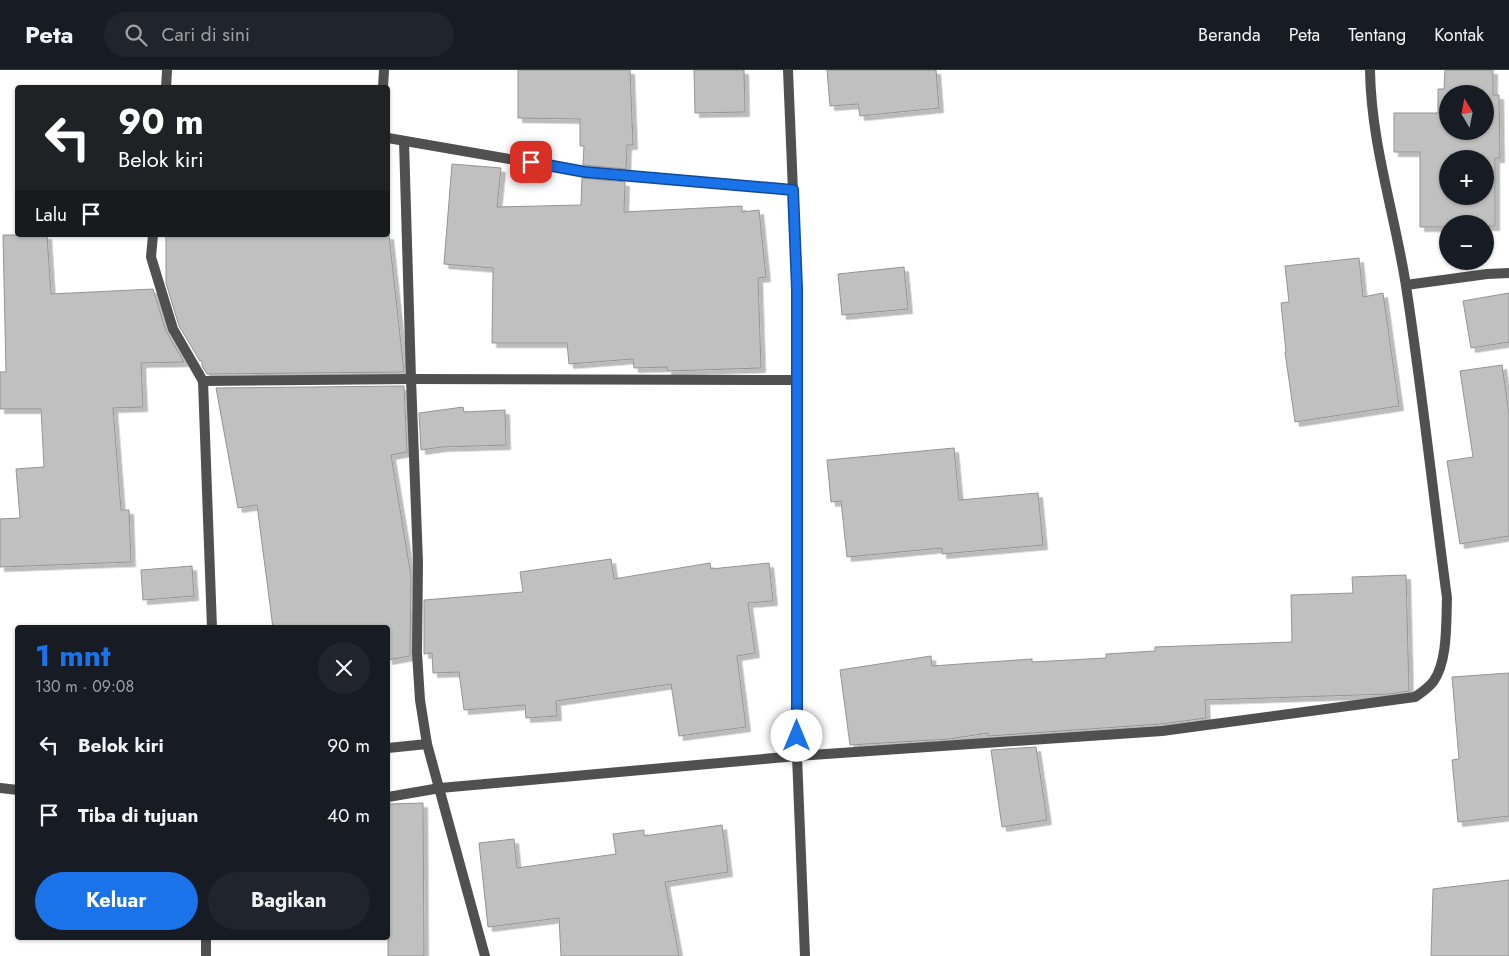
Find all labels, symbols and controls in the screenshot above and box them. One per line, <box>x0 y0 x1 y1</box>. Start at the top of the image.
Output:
search box <box>104 12 454 57</box>
text: Peta <box>25 17 74 52</box>
icon: search <box>122 21 150 49</box>
text: Cari di sini <box>162 21 250 48</box>
text: Beranda <box>1198 22 1261 48</box>
text: Peta <box>1289 22 1320 48</box>
text: Tentang <box>1348 22 1406 48</box>
text: Kontak <box>1434 22 1484 48</box>
north arrow <box>1439 85 1494 140</box>
map controls <box>1439 85 1494 270</box>
text: 90 m <box>118 97 204 147</box>
icon: left <box>35 105 100 170</box>
pin <box>510 141 552 183</box>
text: Belok kiri <box>118 143 204 175</box>
icon: arrive <box>517 148 545 176</box>
button: + <box>1439 150 1494 205</box>
icon: arrive <box>77 200 105 228</box>
text: Lalu <box>35 201 67 228</box>
button: − <box>1439 215 1494 270</box>
text: 1 mnt <box>35 634 111 677</box>
button: close <box>318 642 370 694</box>
text: 130 m · 09:08 <box>35 675 134 698</box>
position arrow <box>770 709 822 761</box>
icon: left <box>35 731 63 759</box>
text: Belok kiri <box>78 732 164 759</box>
text: 90 m <box>327 732 370 759</box>
icon: arrive <box>35 801 63 829</box>
text: Tiba di tujuan <box>78 802 198 829</box>
text: 40 m <box>327 802 370 829</box>
button: Keluar <box>35 872 198 930</box>
button: Bagikan <box>208 872 370 930</box>

